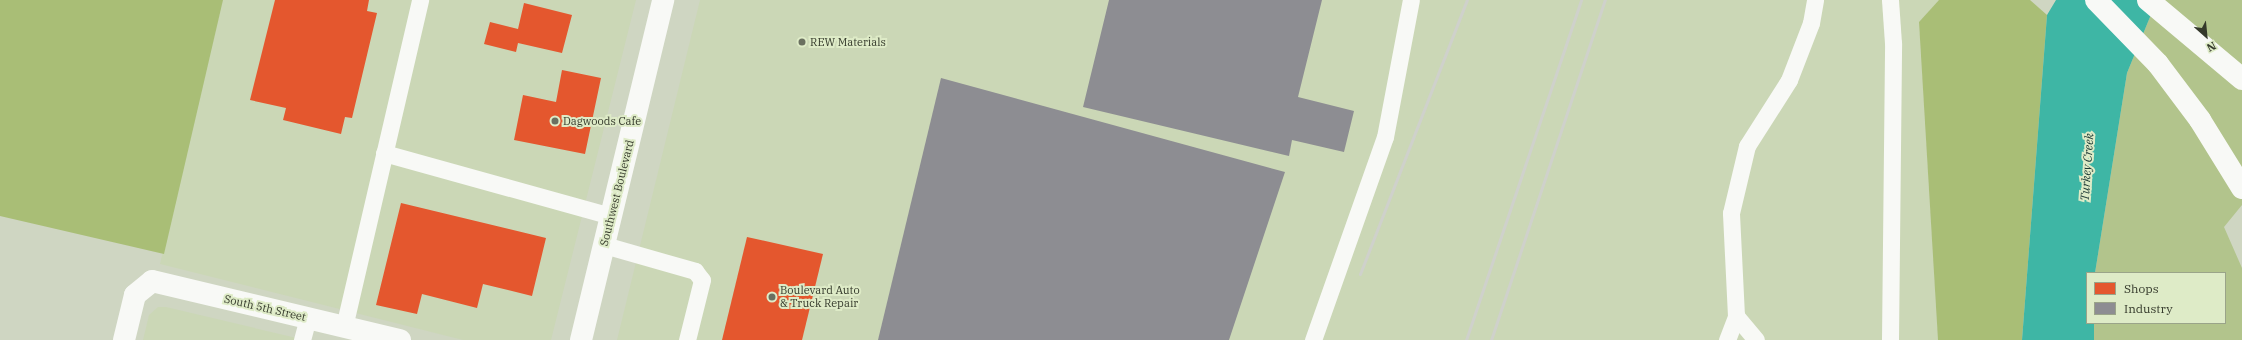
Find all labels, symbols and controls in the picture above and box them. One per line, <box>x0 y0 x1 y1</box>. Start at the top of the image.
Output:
north arrow <box>2186 16 2226 56</box>
place label: REW Materials <box>810 35 886 49</box>
marker: REW Materials <box>797 37 807 47</box>
text: N <box>2204 38 2219 55</box>
place label: Dagwoods Cafe <box>563 114 641 128</box>
marker: Dagwoods Cafe <box>550 116 560 126</box>
water label: Turkey Creek <box>2077 133 2097 201</box>
street label: Southwest Boulevard <box>597 138 637 248</box>
legend <box>2086 272 2226 324</box>
text: Shops <box>2124 281 2159 296</box>
place label: Boulevard Auto & Truck Repair <box>780 284 860 310</box>
street label: South 5th Street <box>223 292 307 324</box>
marker: Boulevard Auto & Truck Repair <box>767 292 777 302</box>
text: Industry <box>2124 301 2173 316</box>

